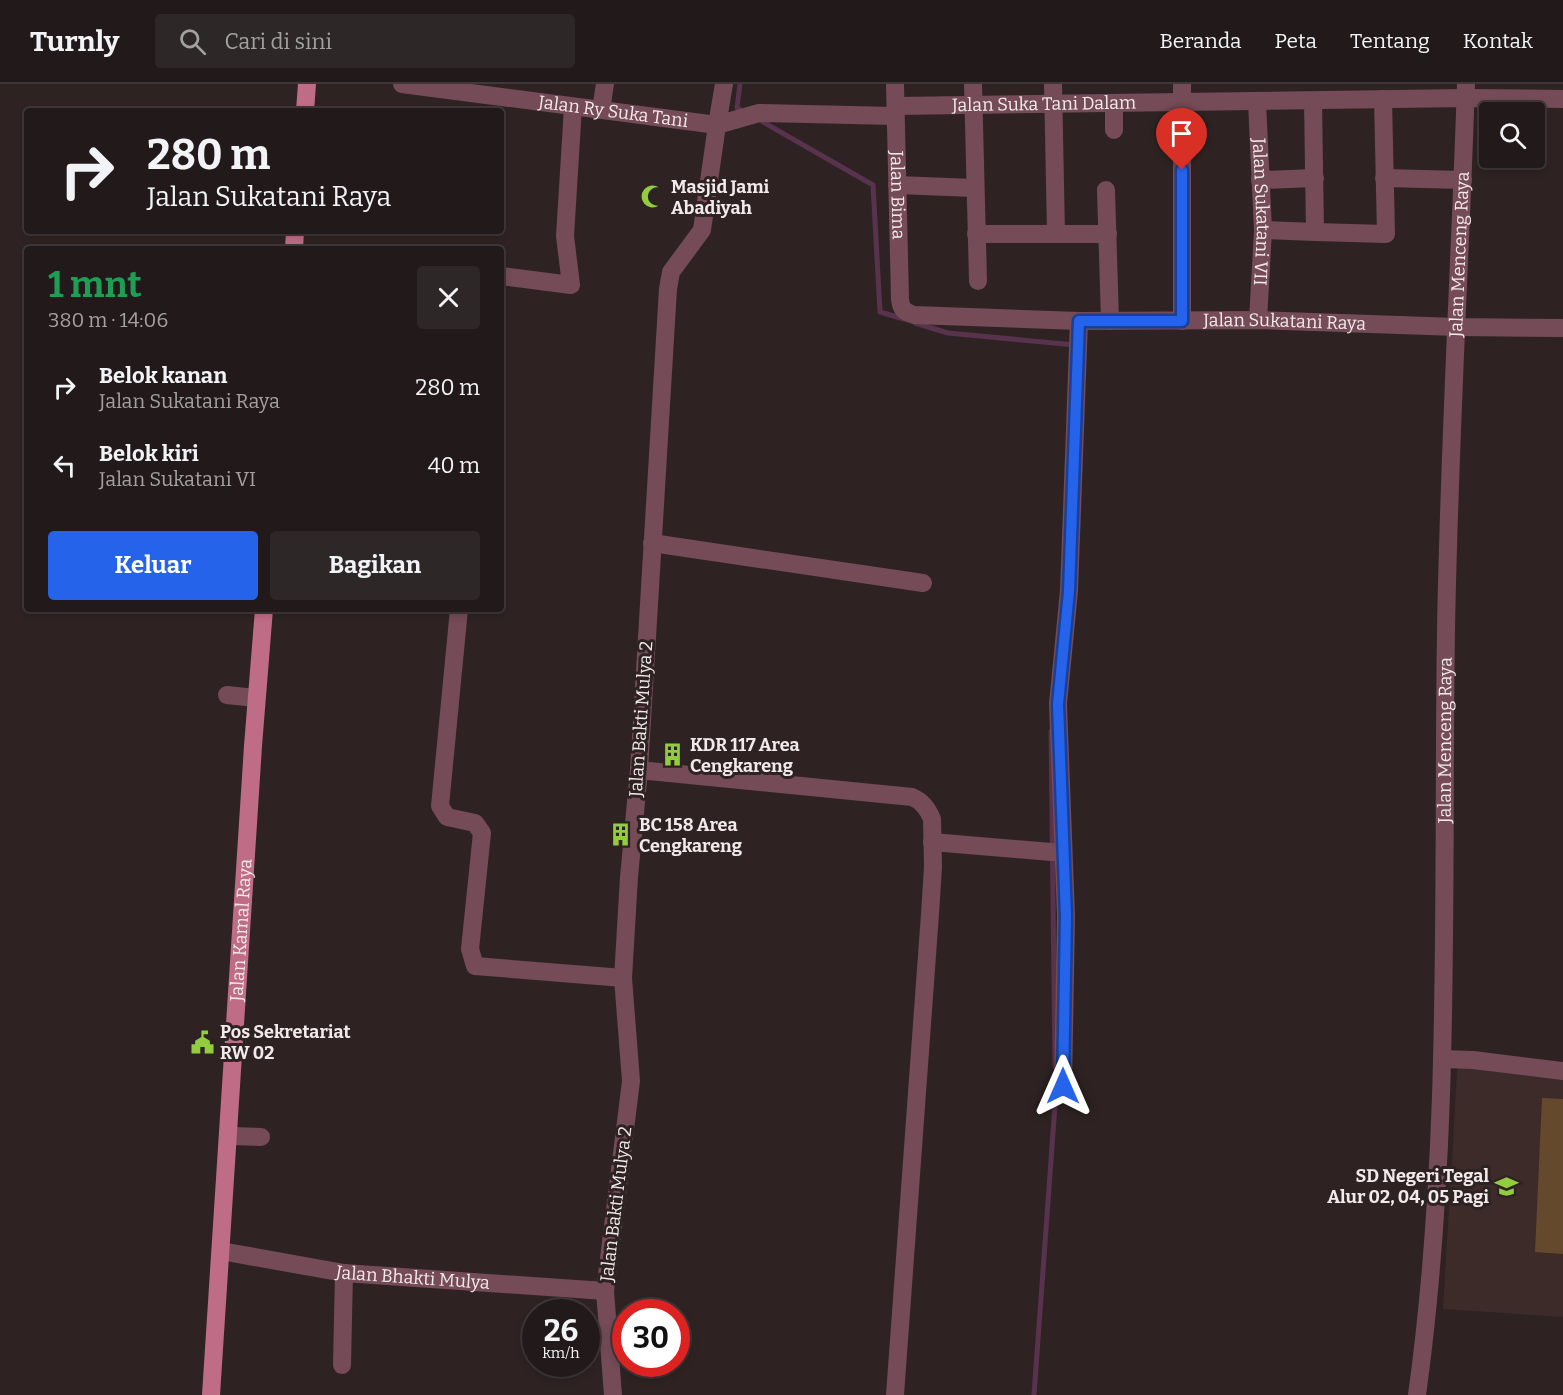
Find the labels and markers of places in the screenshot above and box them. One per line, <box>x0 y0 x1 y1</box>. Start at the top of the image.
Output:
pin <box>1156 108 1207 170</box>
place label: Masjid Jami Abadiyah <box>671 176 770 219</box>
mosque icon: Masjid Jami Abadiyah <box>640 184 666 210</box>
place label: KDR 117 Area Cengkareng <box>690 734 800 777</box>
building icon: KDR 117 Area Cengkareng <box>659 742 685 768</box>
place label: BC 158 Area Cengkareng <box>639 814 743 857</box>
building icon: BC 158 Area Cengkareng <box>608 822 634 848</box>
place label: Pos Sekretariat RW 02 <box>220 1021 351 1064</box>
public building icon: Pos Sekretariat RW 02 <box>189 1029 215 1055</box>
place label: SD Negeri Tegal Alur 02, 04, 05 Pagi <box>1327 1165 1489 1208</box>
school or university icon: SD Negeri Tegal Alur 02, 04, 05 Pagi <box>1494 1173 1520 1199</box>

